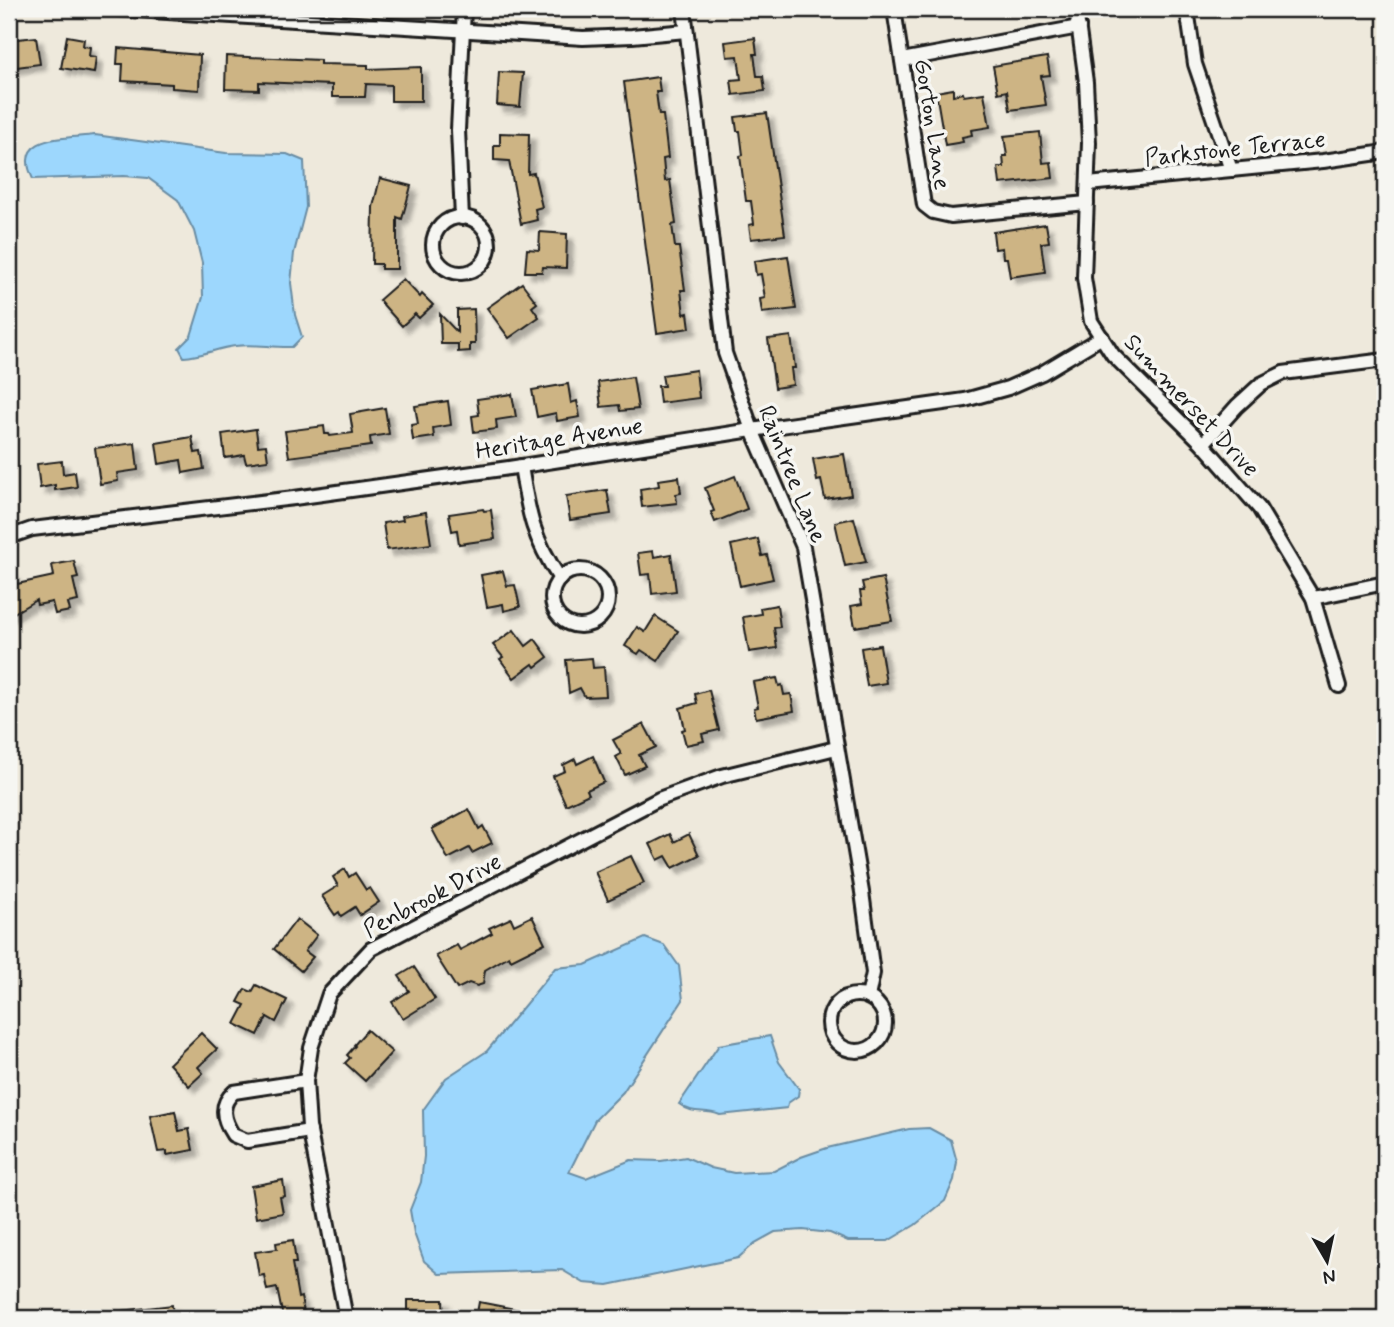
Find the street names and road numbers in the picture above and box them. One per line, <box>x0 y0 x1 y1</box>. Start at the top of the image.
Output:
street label: Gorton Lane <box>906 56 957 192</box>
street label: Parkstone Terrace <box>1143 125 1327 174</box>
street label: Summerset Drive <box>1116 328 1265 484</box>
street label: Raintree Lane <box>750 401 833 548</box>
street label: Heritage Avenue <box>473 411 645 468</box>
street label: Penbrook Drive <box>358 847 507 946</box>

